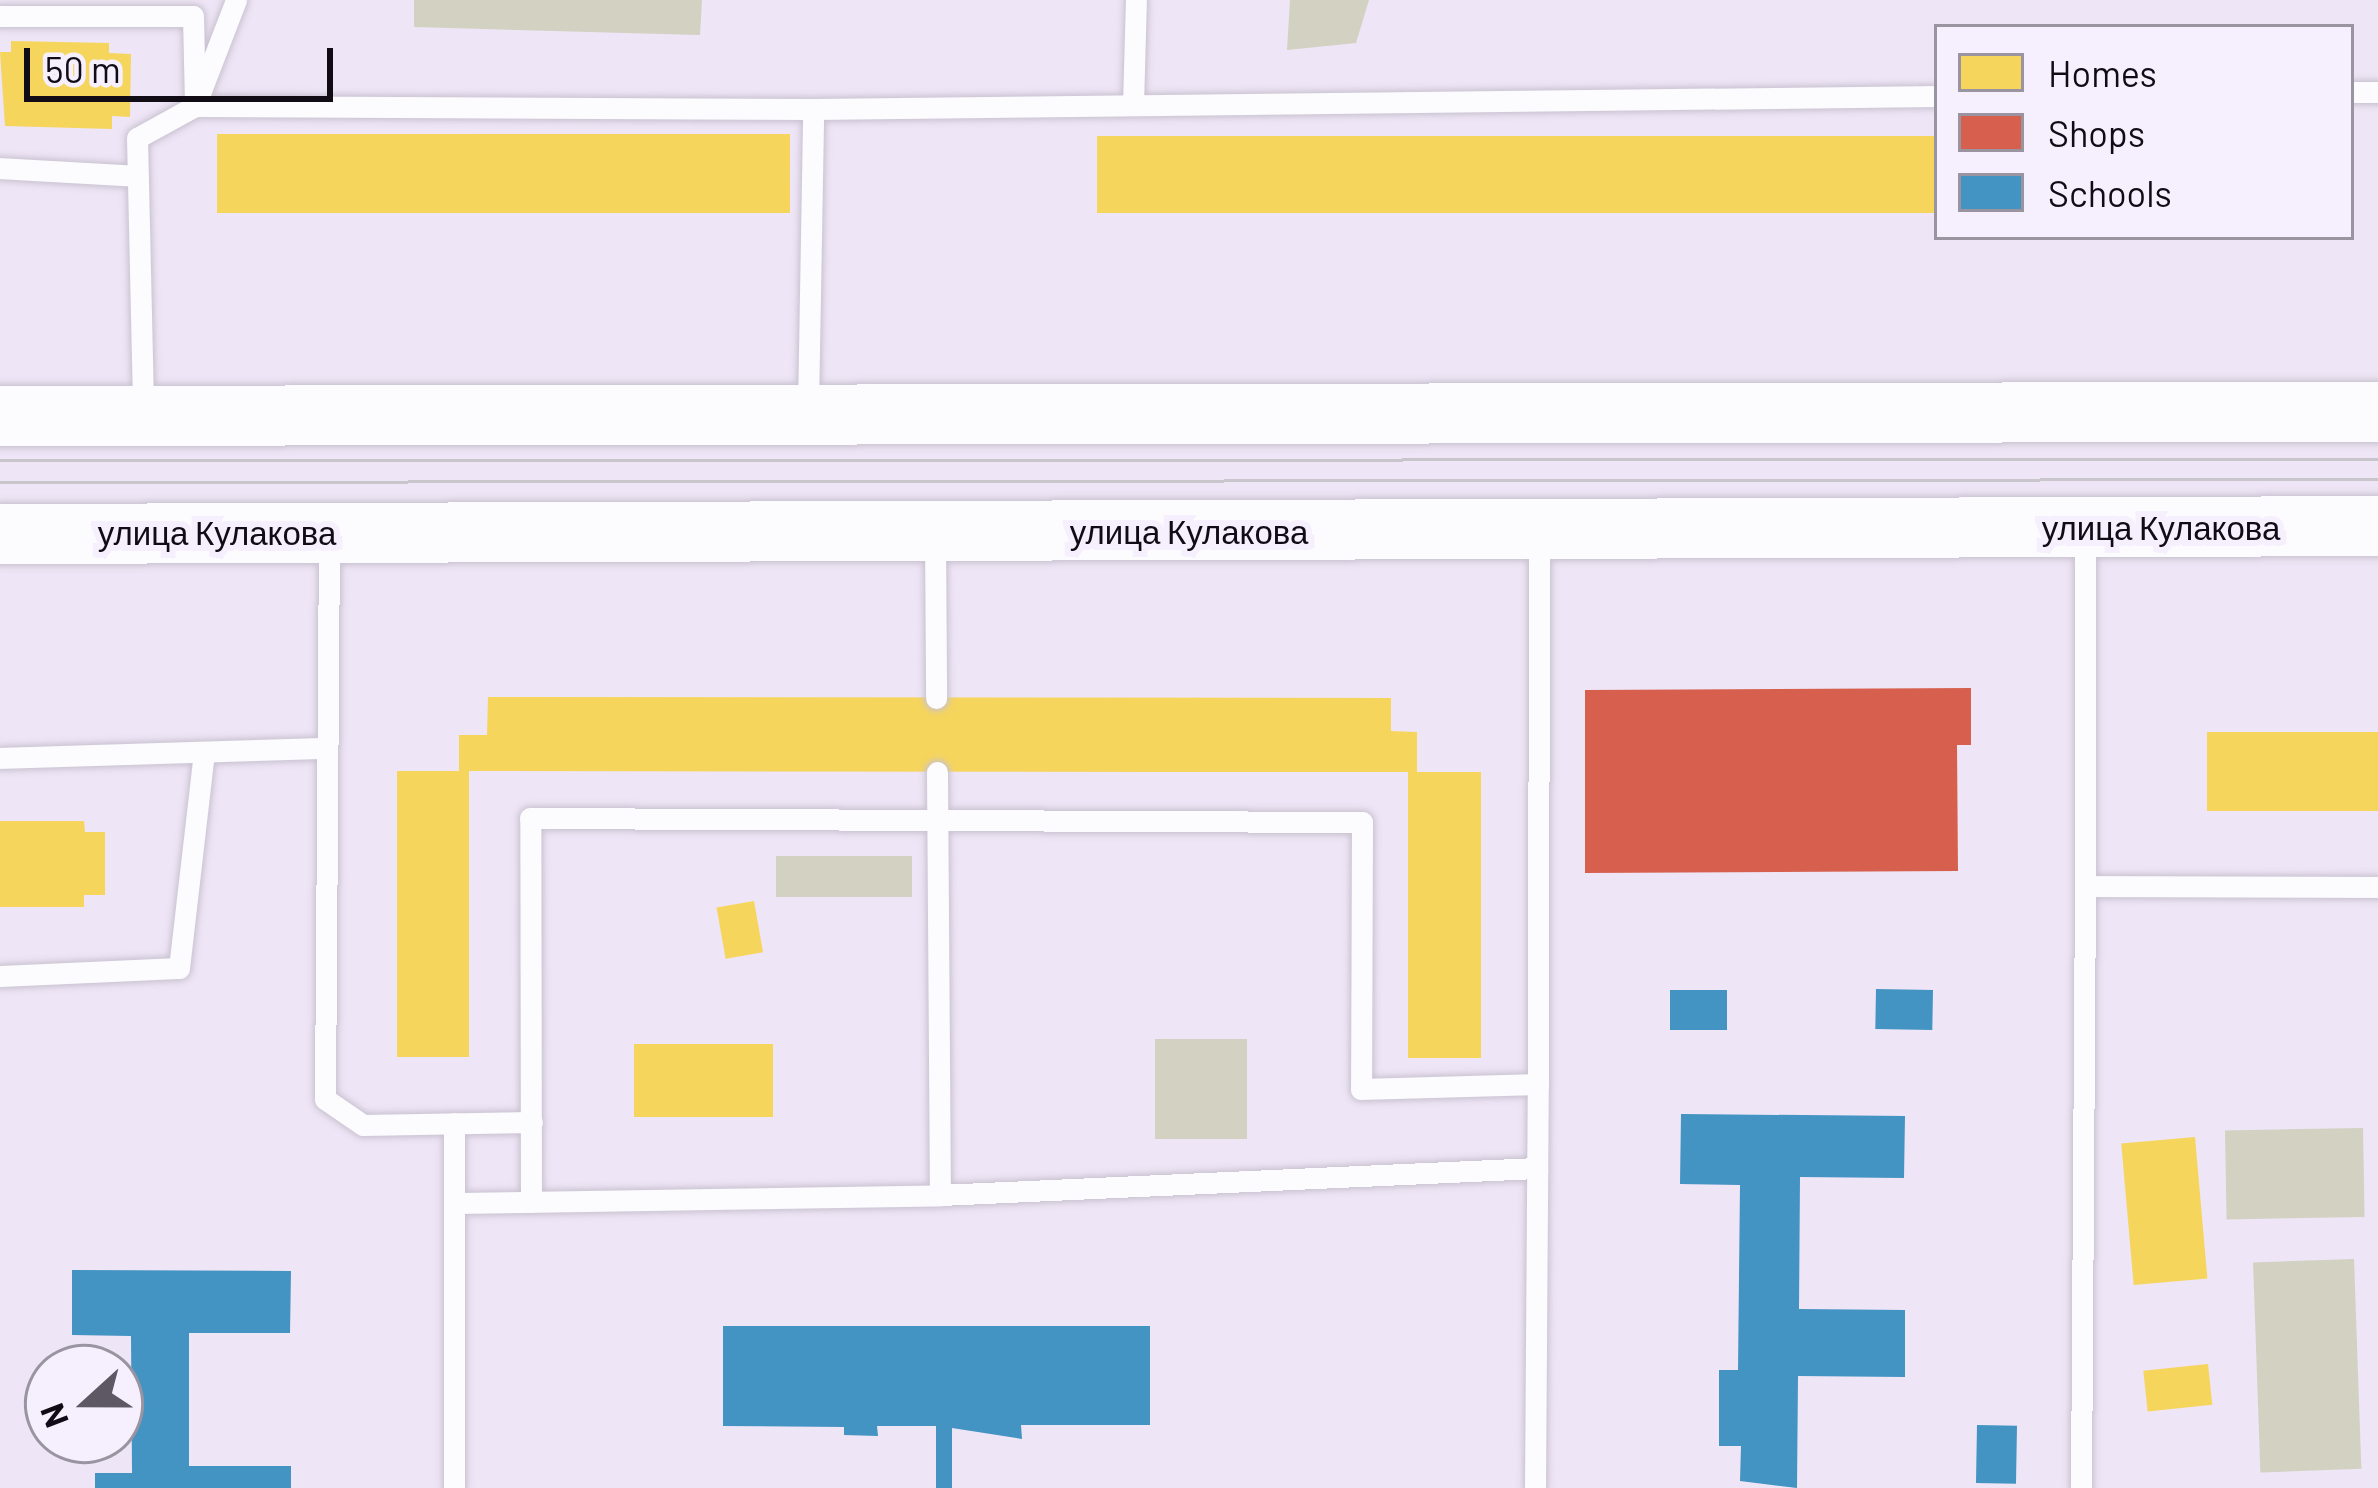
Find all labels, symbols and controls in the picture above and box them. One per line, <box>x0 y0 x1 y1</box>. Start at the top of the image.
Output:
scale bar <box>30 24 339 98</box>
legend <box>1934 24 2354 240</box>
text: 50 m <box>45 47 121 90</box>
text: Homes <box>2048 51 2157 94</box>
text: Shops <box>2048 111 2145 154</box>
text: Schools <box>2048 171 2172 214</box>
street label: улица Кулакова <box>2042 508 2280 548</box>
street label: улица Кулакова <box>1070 512 1308 552</box>
street label: улица Кулакова <box>98 513 336 553</box>
north arrow <box>24 1344 144 1464</box>
text: N <box>31 1398 76 1433</box>

